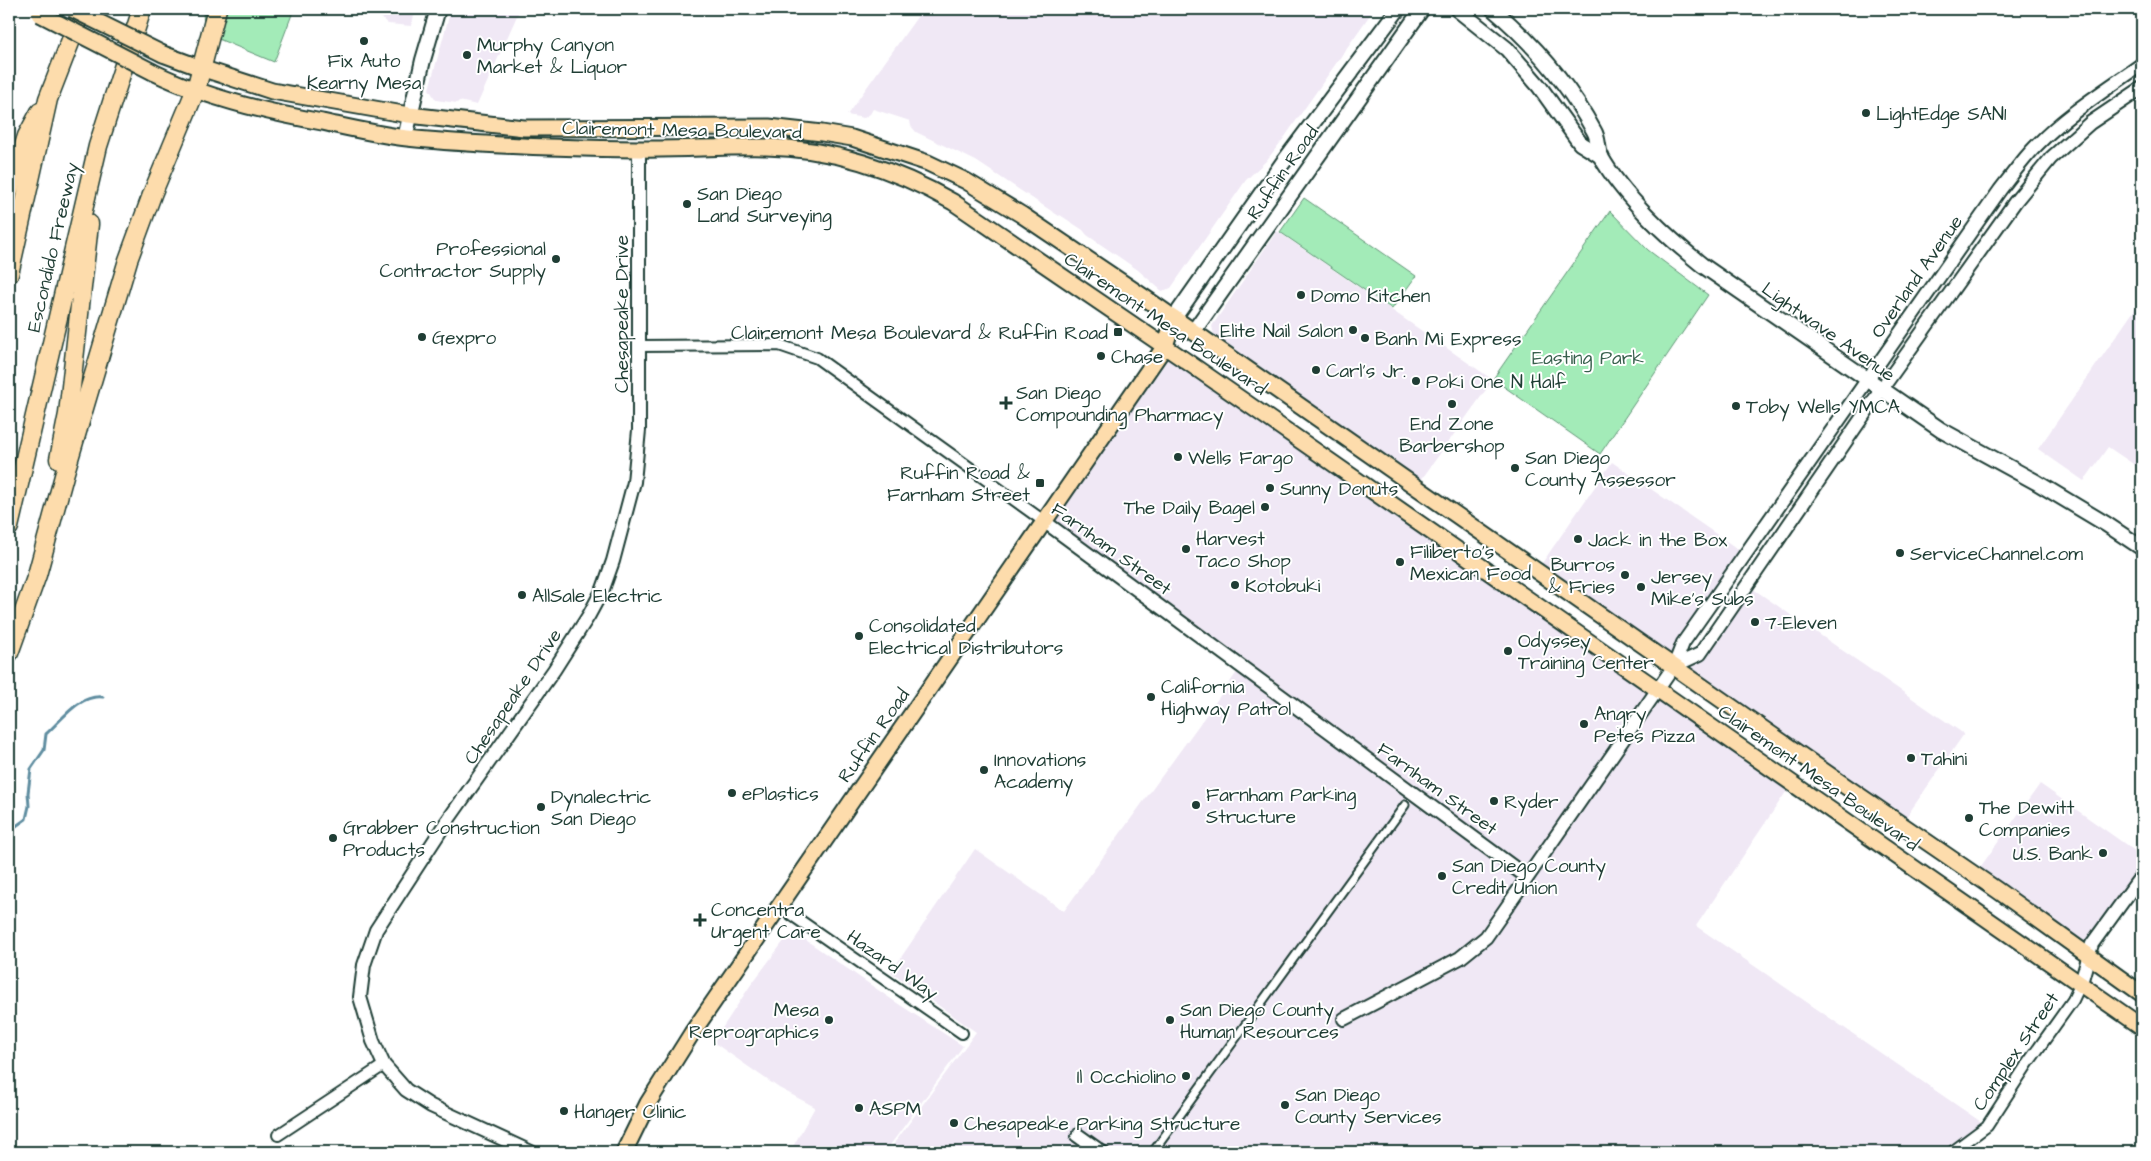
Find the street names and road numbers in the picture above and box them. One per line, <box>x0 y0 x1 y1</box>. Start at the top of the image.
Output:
street label: Clairemont Mesa Boulevard <box>562 115 802 146</box>
street label: Ruffin Road <box>1241 120 1326 225</box>
street label: Escondido Freeway <box>21 159 87 335</box>
street label: Overland Avenue <box>1865 210 1970 344</box>
street label: Chesapeake Drive <box>609 235 636 393</box>
street label: Clairemont Mesa Boulevard <box>1058 246 1272 403</box>
street label: Lightwave Avenue <box>1755 276 1900 389</box>
street label: Farnham Street <box>1045 496 1177 602</box>
street label: Chesapeake Drive <box>458 624 569 770</box>
street label: Ruffin Road <box>832 683 917 788</box>
street label: Clairemont Mesa Boulevard <box>1712 698 1924 858</box>
street label: Farnham Street <box>1371 736 1503 842</box>
street label: Hazard Way <box>840 924 944 1008</box>
street label: Complex Street <box>1966 987 2066 1117</box>

